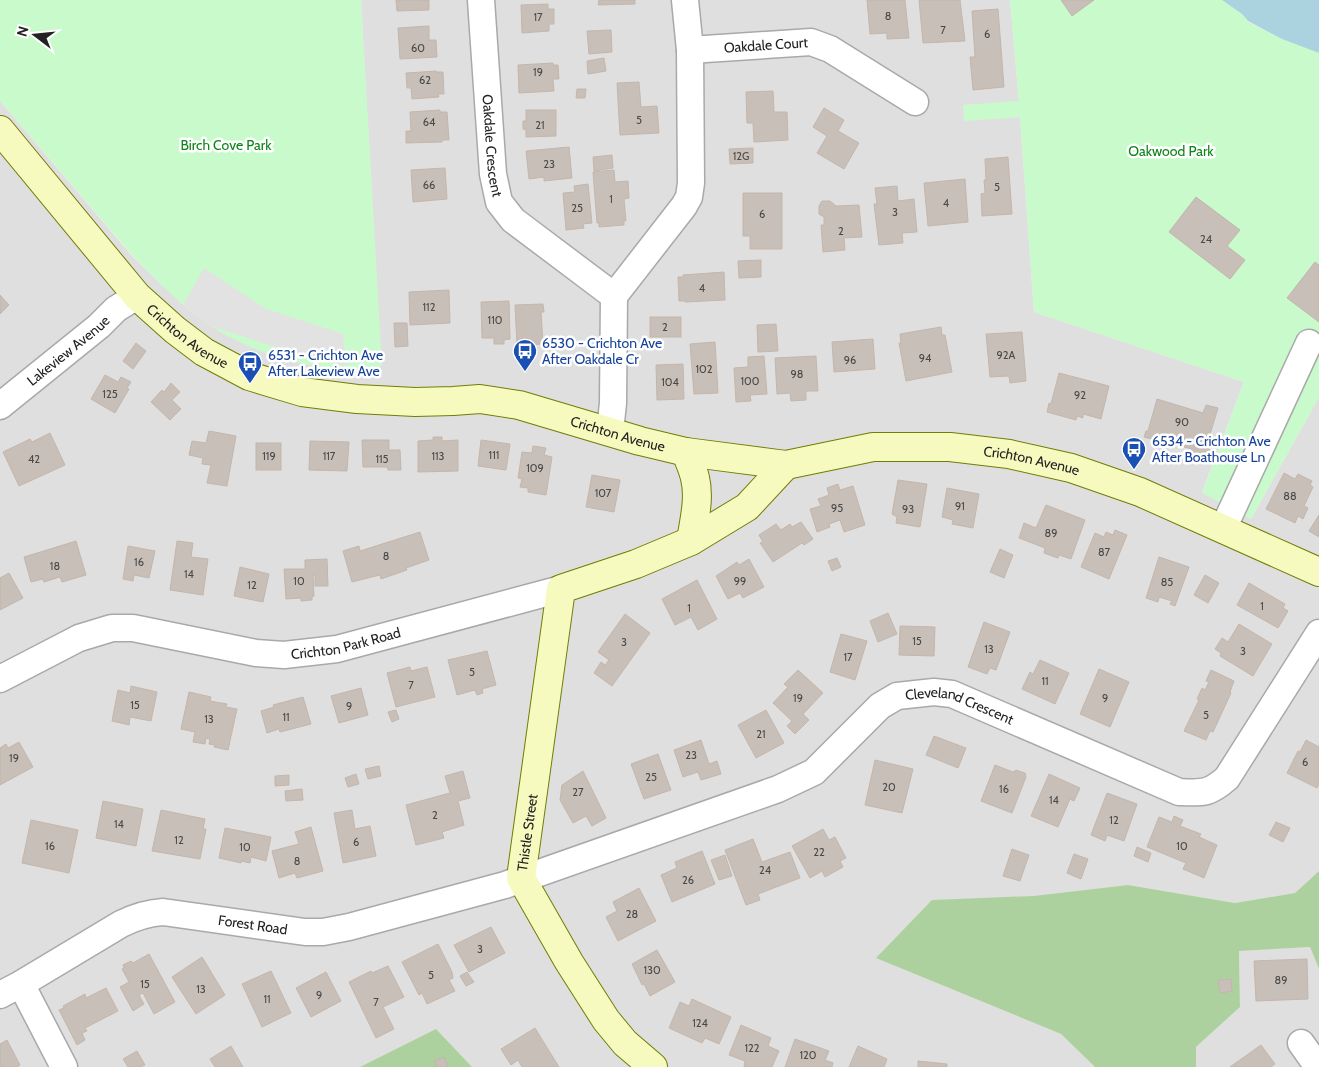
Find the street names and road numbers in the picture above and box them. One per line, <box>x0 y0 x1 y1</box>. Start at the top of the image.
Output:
street label: Oakdale Court <box>723 33 809 57</box>
street label: Oakdale Crescent <box>479 94 507 199</box>
street label: Crichton Avenue <box>143 300 231 372</box>
street label: Lakeview Avenue <box>23 311 114 390</box>
street label: Crichton Avenue <box>568 412 667 456</box>
street label: Crichton Avenue <box>983 442 1082 479</box>
street label: Crichton Park Road <box>290 623 403 663</box>
street label: Cleveland Crescent <box>904 683 1017 729</box>
street label: Thistle Street <box>513 793 542 873</box>
street label: Forest Road <box>217 911 289 938</box>

